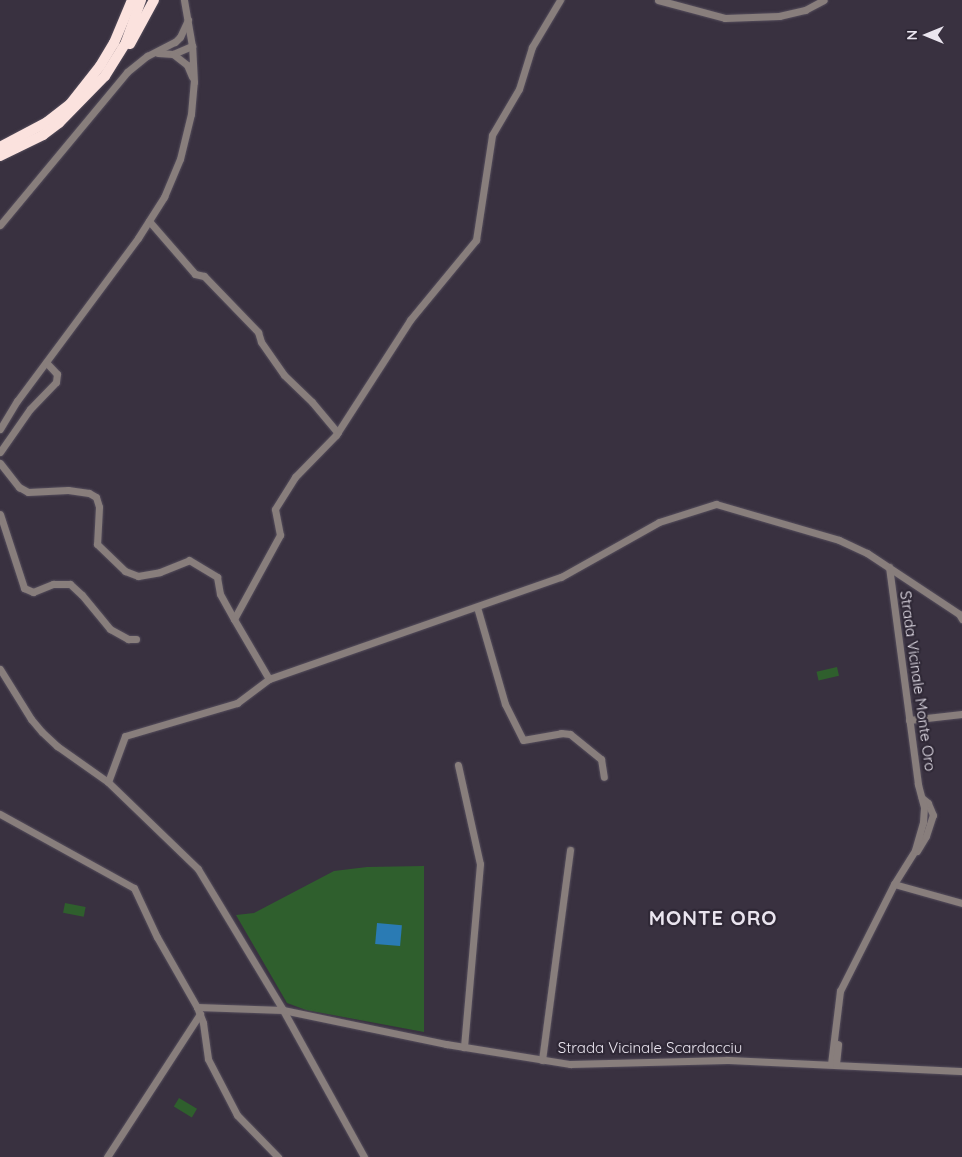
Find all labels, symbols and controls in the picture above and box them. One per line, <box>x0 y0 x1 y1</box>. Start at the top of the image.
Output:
north arrow <box>902 10 952 60</box>
text: N <box>903 30 921 40</box>
street label: Strada Vicinale Monte Oro <box>896 590 940 772</box>
district label: MONTE ORO <box>648 905 778 929</box>
street label: Strada Vicinale Scardacciu <box>558 1039 742 1057</box>

